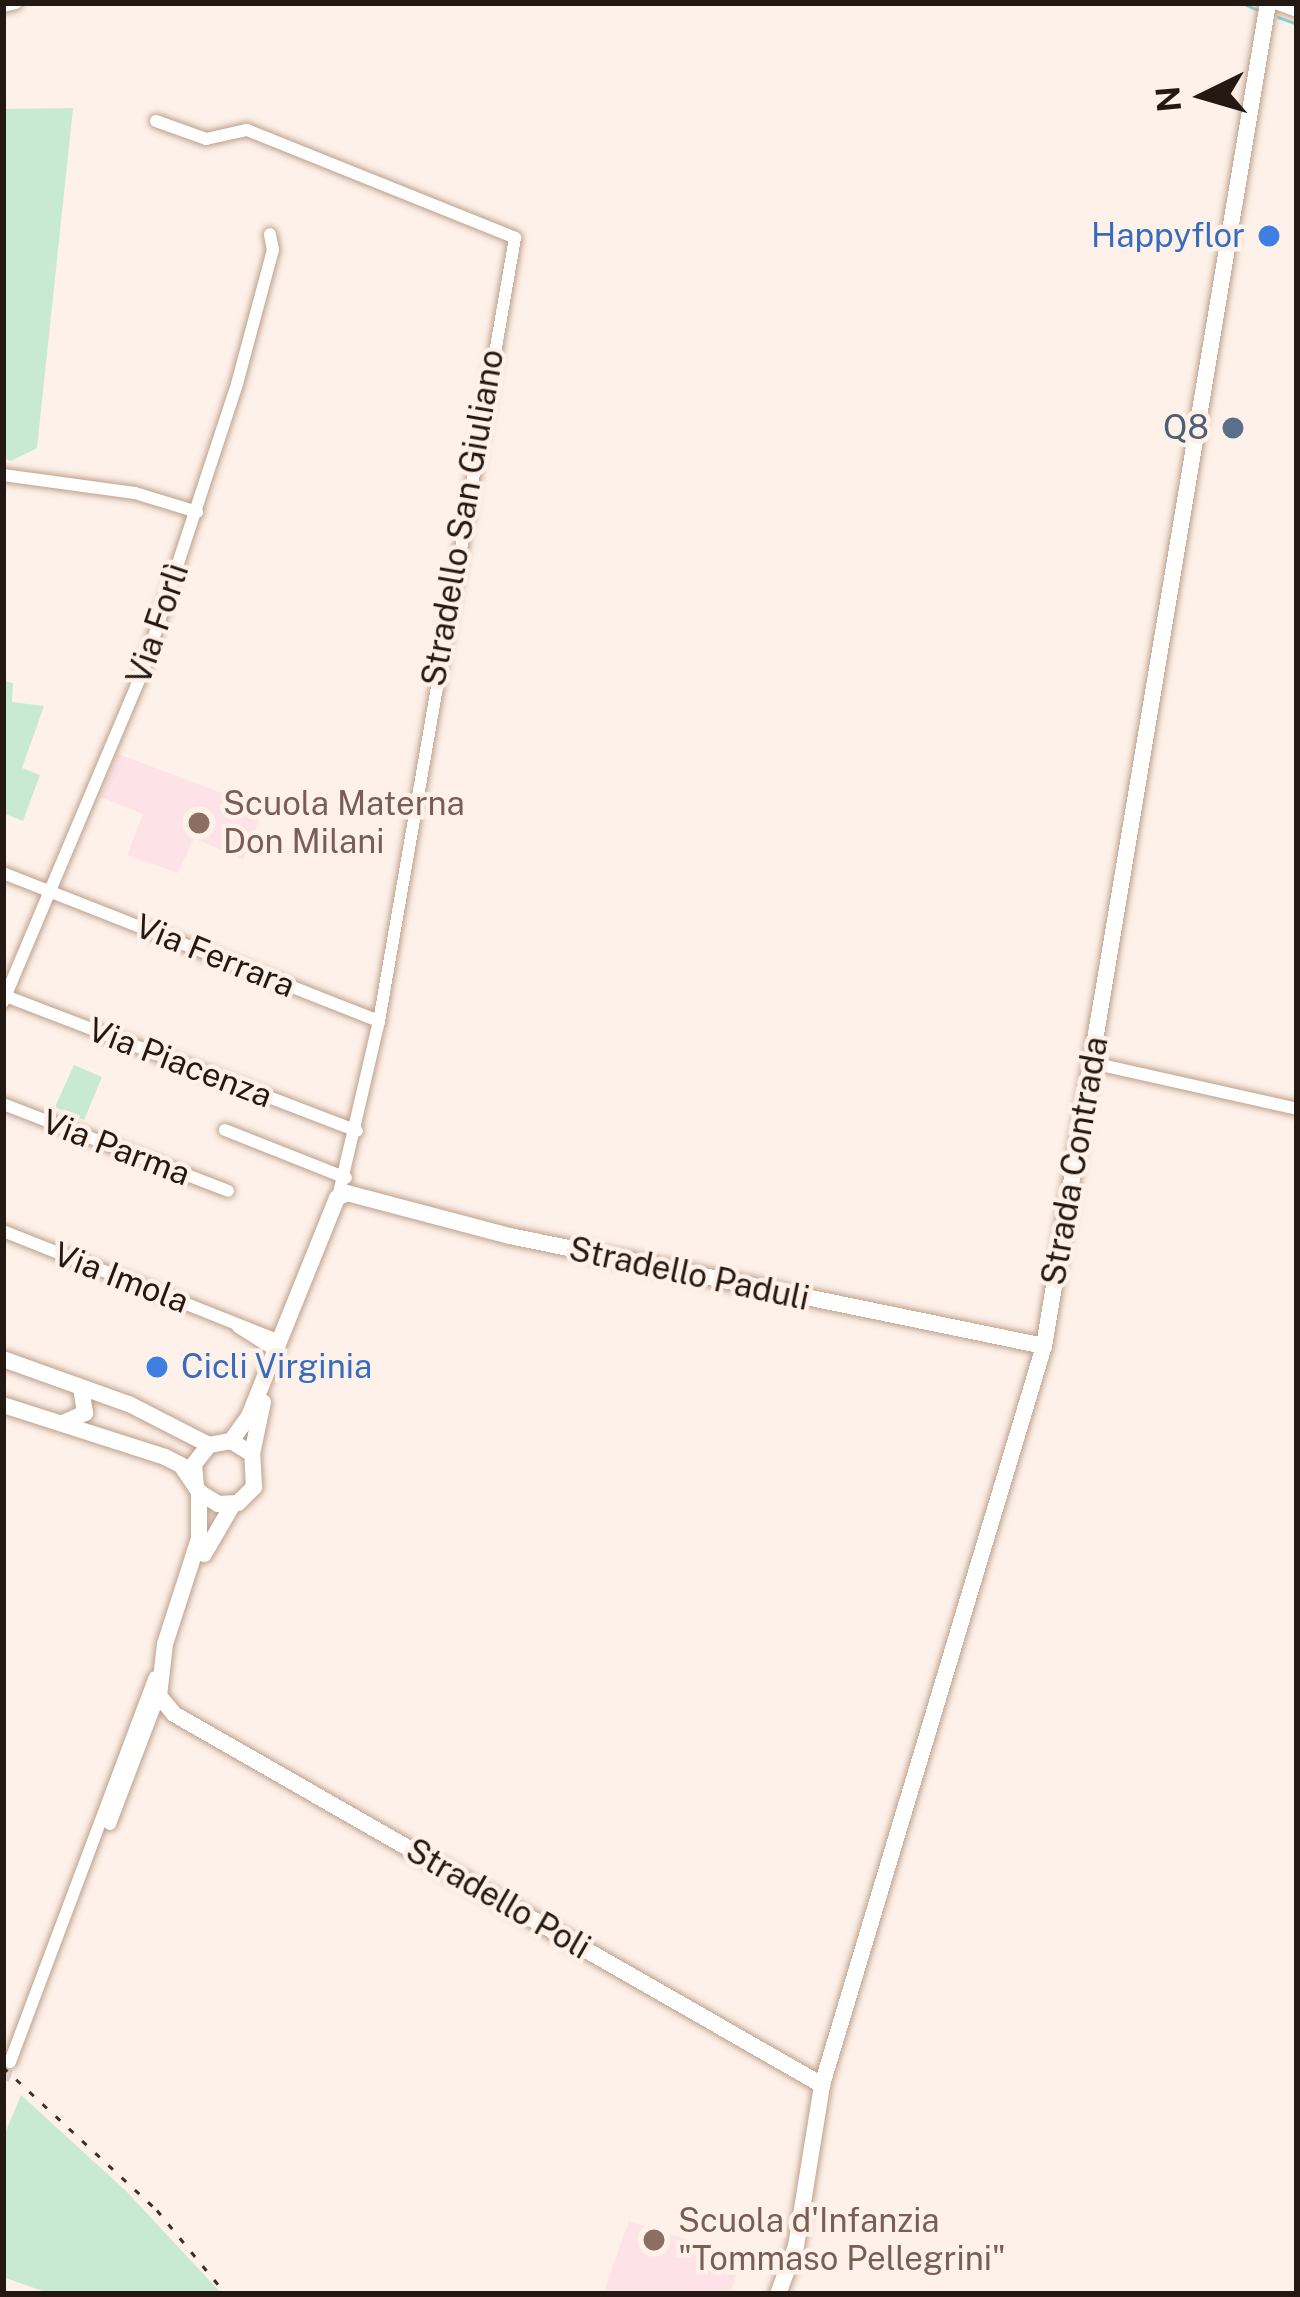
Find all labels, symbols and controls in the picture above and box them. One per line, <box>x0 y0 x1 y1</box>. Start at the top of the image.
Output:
north arrow <box>1144 36 1264 156</box>
text: N <box>1148 85 1188 114</box>
place label: Happyflor <box>1091 216 1245 256</box>
marker: Happyflor <box>1256 223 1282 249</box>
street label: Stradello San Giuliano <box>414 346 512 690</box>
place label: Q8 <box>1163 408 1209 448</box>
marker: Q8 <box>1220 415 1246 441</box>
street label: Via Forlì <box>119 558 197 690</box>
place label: Scuola Materna Don Milani <box>223 784 465 862</box>
marker: Scuola Materna Don Milani <box>186 810 212 836</box>
street label: Via Ferrara <box>129 906 301 1006</box>
street label: Via Piacenza <box>82 1010 278 1116</box>
street label: Strada Contrada <box>1034 1034 1116 1288</box>
street label: Via Parma <box>36 1102 196 1194</box>
street label: Stradello Paduli <box>565 1229 813 1319</box>
street label: Via Imola <box>48 1234 194 1322</box>
place label: Cicli Virginia <box>181 1347 373 1387</box>
marker: Cicli Virginia <box>144 1354 170 1380</box>
street label: Stradello Poli <box>399 1830 597 1968</box>
place label: Scuola d'Infanzia "Tommaso Pellegrini" <box>678 2201 1006 2279</box>
marker: Scuola d'Infanzia "Tommaso Pellegrini" <box>641 2227 667 2253</box>

